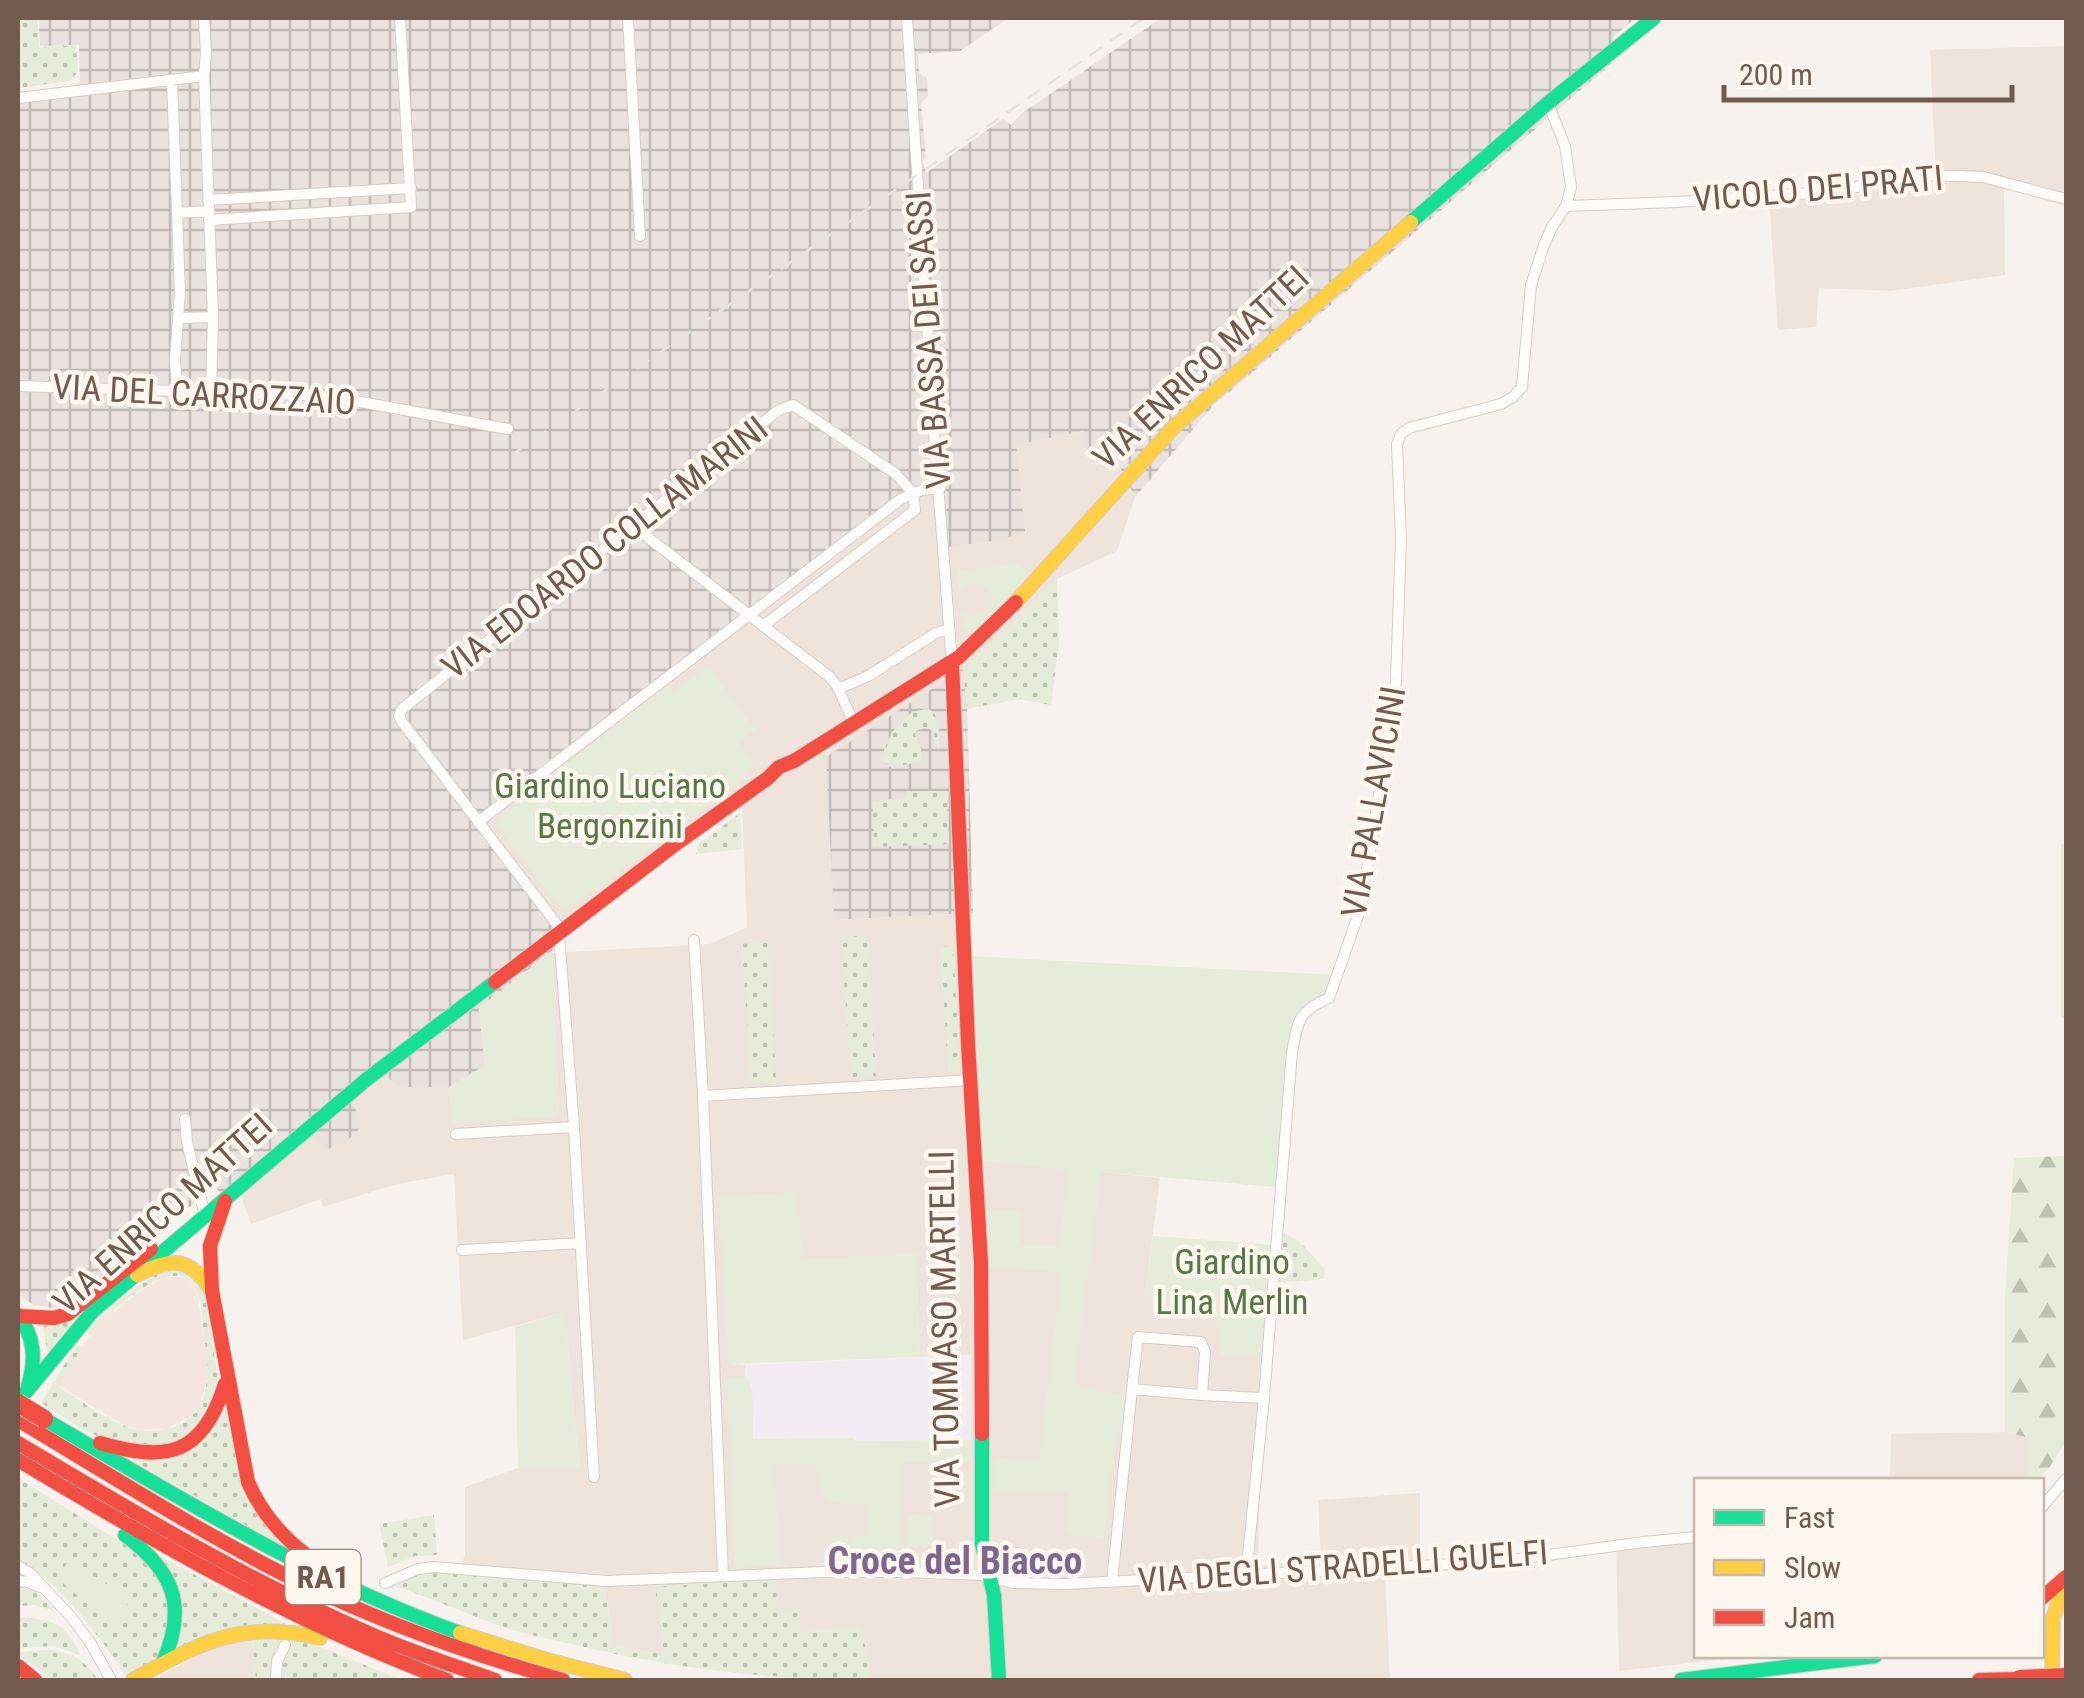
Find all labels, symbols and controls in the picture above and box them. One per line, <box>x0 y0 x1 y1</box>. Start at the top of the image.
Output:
scale bar <box>1724 40 2012 102</box>
text: 200 m <box>1739 57 1813 92</box>
street label: VICOLO DEI PRATI <box>1691 158 1945 220</box>
street label: VIA BASSA DEI SASSI <box>898 190 960 490</box>
street label: VIA ENRICO MATTEI <box>1085 258 1317 478</box>
street label: VIA DEL CARROZZAIO <box>51 367 357 423</box>
street label: VIA EDOARDO COLLAMARINI <box>434 408 776 688</box>
street label: VIA PALLAVICINI <box>1334 683 1414 921</box>
park label: Giardino Luciano Bergonzini <box>494 766 726 847</box>
street label: VIA ENRICO MATTEI <box>45 1105 281 1323</box>
street label: VIA TOMMASO MARTELLI <box>921 1150 969 1508</box>
park label: Giardino Lina Merlin <box>1156 1242 1308 1323</box>
legend <box>1694 1478 2044 1658</box>
text: Fast <box>1784 1500 1835 1535</box>
street label: VIA DEGLI STRADELLI GUELFI <box>1137 1532 1549 1602</box>
district label: Croce del Biacco <box>828 1539 1082 1583</box>
road number: RA1 <box>286 1550 360 1604</box>
text: Slow <box>1784 1550 1841 1585</box>
text: Jam <box>1784 1600 1835 1635</box>

